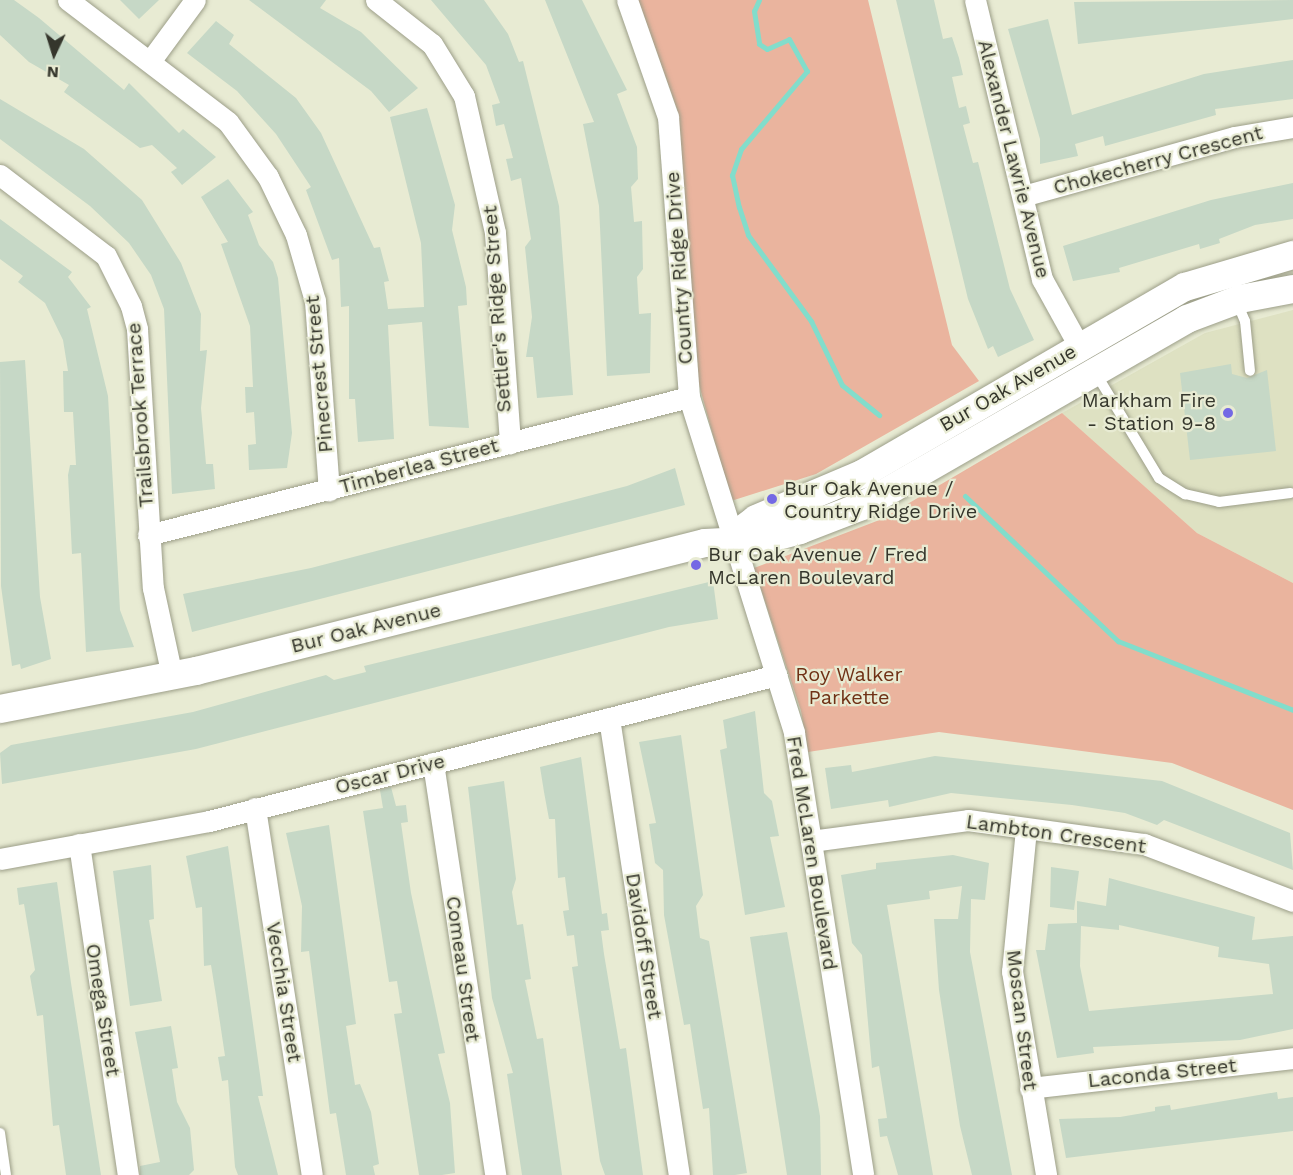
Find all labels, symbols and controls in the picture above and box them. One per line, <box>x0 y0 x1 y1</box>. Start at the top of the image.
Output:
north arrow <box>24 24 84 84</box>
street label: Alexander Lawrie Avenue <box>973 37 1055 281</box>
text: N <box>46 63 59 82</box>
street label: Chokecherry Crescent <box>1050 120 1266 200</box>
street label: Country Ridge Drive <box>660 171 698 365</box>
street label: Settler's Ridge Street <box>478 205 516 413</box>
street label: Pinecrest Street <box>300 294 338 454</box>
street label: Trailsbrook Terrace <box>122 321 158 509</box>
street label: Bur Oak Avenue <box>935 339 1081 437</box>
place label: Markham Fire - Station 9-8 <box>1082 389 1216 436</box>
marker: Markham Fire - Station 9-8 <box>1221 406 1235 420</box>
street label: Timberlea Street <box>337 433 501 499</box>
place label: Bur Oak Avenue / Country Ridge Drive <box>784 476 978 523</box>
marker: Bur Oak Avenue / Country Ridge Drive <box>765 492 779 506</box>
place label: Bur Oak Avenue / Fred McLaren Boulevard <box>708 542 929 589</box>
marker: Bur Oak Avenue / Fred McLaren Boulevard <box>689 558 703 572</box>
street label: Bur Oak Avenue <box>288 598 444 658</box>
park label: Roy Walker Parkette <box>795 663 903 710</box>
street label: Fred McLaren Boulevard <box>782 734 842 972</box>
street label: Oscar Drive <box>332 749 448 799</box>
street label: Lambton Crescent <box>965 810 1147 858</box>
street label: Davidoff Street <box>621 871 667 1021</box>
street label: Comeau Street <box>441 895 485 1043</box>
street label: Vecchia Street <box>261 920 307 1064</box>
street label: Omega Street <box>81 942 125 1078</box>
street label: Moscan Street <box>1001 948 1043 1092</box>
street label: Laconda Street <box>1086 1053 1238 1093</box>

